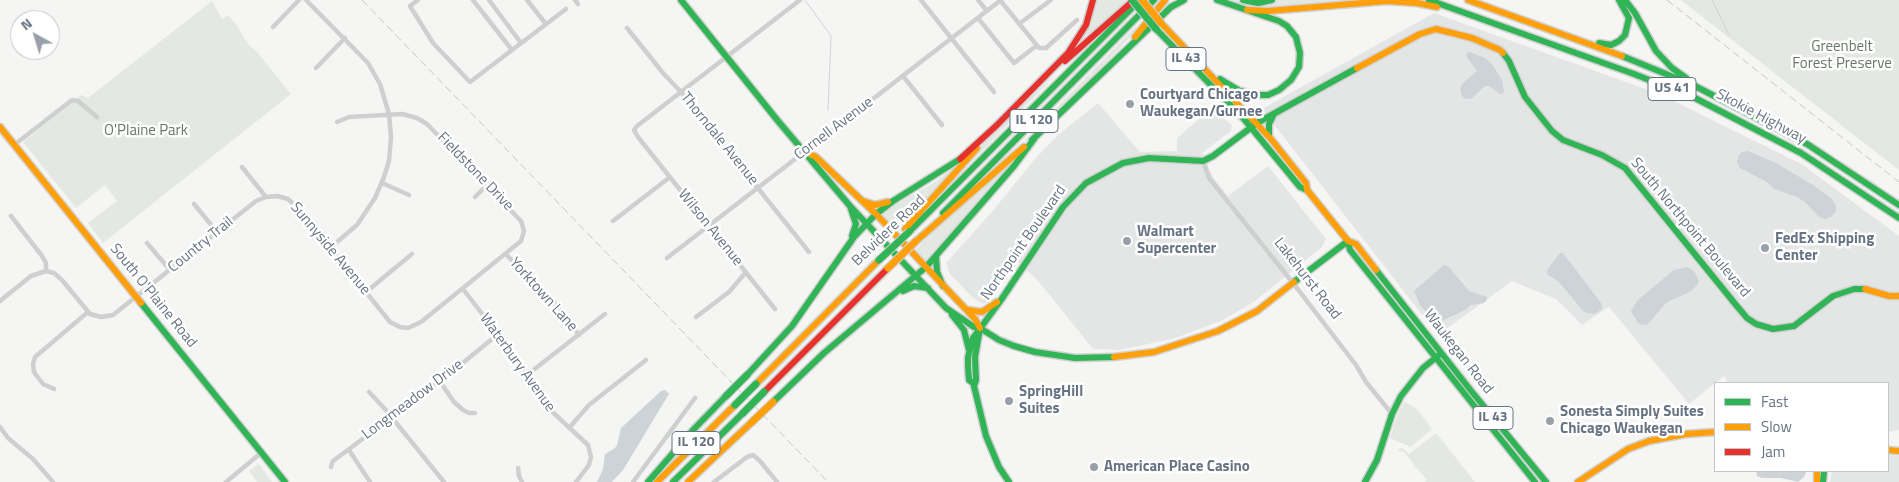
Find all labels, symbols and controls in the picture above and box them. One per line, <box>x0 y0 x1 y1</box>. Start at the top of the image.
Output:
north arrow <box>10 10 60 60</box>
text: N <box>15 13 36 35</box>
park label: Greenbelt Forest Preserve <box>1792 38 1892 73</box>
road number: IL 43 <box>1166 48 1206 70</box>
road number: US 41 <box>1648 78 1696 100</box>
place label: Courtyard Chicago Waukegan/Gurnee <box>1140 86 1262 121</box>
street label: Skokie Highway <box>1713 86 1809 148</box>
street label: Thorndale Avenue <box>676 89 762 189</box>
street label: Cornell Avenue <box>791 94 877 164</box>
marker: Courtyard Chicago Waukegan/Gurnee <box>1124 98 1136 110</box>
road number: IL 120 <box>1010 110 1058 132</box>
park label: O'Plaine Park <box>104 122 188 140</box>
street label: Fieldstone Drive <box>433 129 517 215</box>
street label: South Northpoint Boulevard <box>1626 155 1754 301</box>
street label: Northpoint Boulevard <box>978 182 1070 304</box>
street label: Wilson Avenue <box>674 186 746 270</box>
street label: Belvidere Road <box>849 192 929 270</box>
street label: Sunnyside Avenue <box>286 199 374 299</box>
street label: Country Trail <box>165 213 237 277</box>
place label: Walmart Supercenter <box>1137 223 1216 258</box>
place label: FedEx Shipping Center <box>1775 230 1874 265</box>
marker: Walmart Supercenter <box>1121 235 1133 247</box>
street label: Lakehurst Road <box>1270 235 1344 323</box>
street label: South O'Plaine Road <box>106 241 200 351</box>
marker: FedEx Shipping Center <box>1759 242 1771 254</box>
street label: Yorktown Lane <box>505 254 581 336</box>
street label: Waukegan Road <box>1419 306 1497 398</box>
street label: Waterbury Avenue <box>475 310 559 416</box>
street label: Longmeadow Drive <box>359 356 467 444</box>
legend <box>1714 382 1889 472</box>
place label: SpringHill Suites <box>1019 383 1083 418</box>
text: Fast <box>1761 390 1788 413</box>
marker: SpringHill Suites <box>1003 395 1015 407</box>
place label: Sonesta Simply Suites Chicago Waukegan <box>1560 403 1704 438</box>
road number: IL 43 <box>1473 406 1513 429</box>
marker: Sonesta Simply Suites Chicago Waukegan <box>1544 415 1556 427</box>
text: Slow <box>1761 415 1792 438</box>
road number: IL 120 <box>672 432 720 454</box>
text: Jam <box>1761 440 1785 463</box>
place label: American Place Casino <box>1104 458 1250 476</box>
marker: American Place Casino <box>1088 461 1100 473</box>

